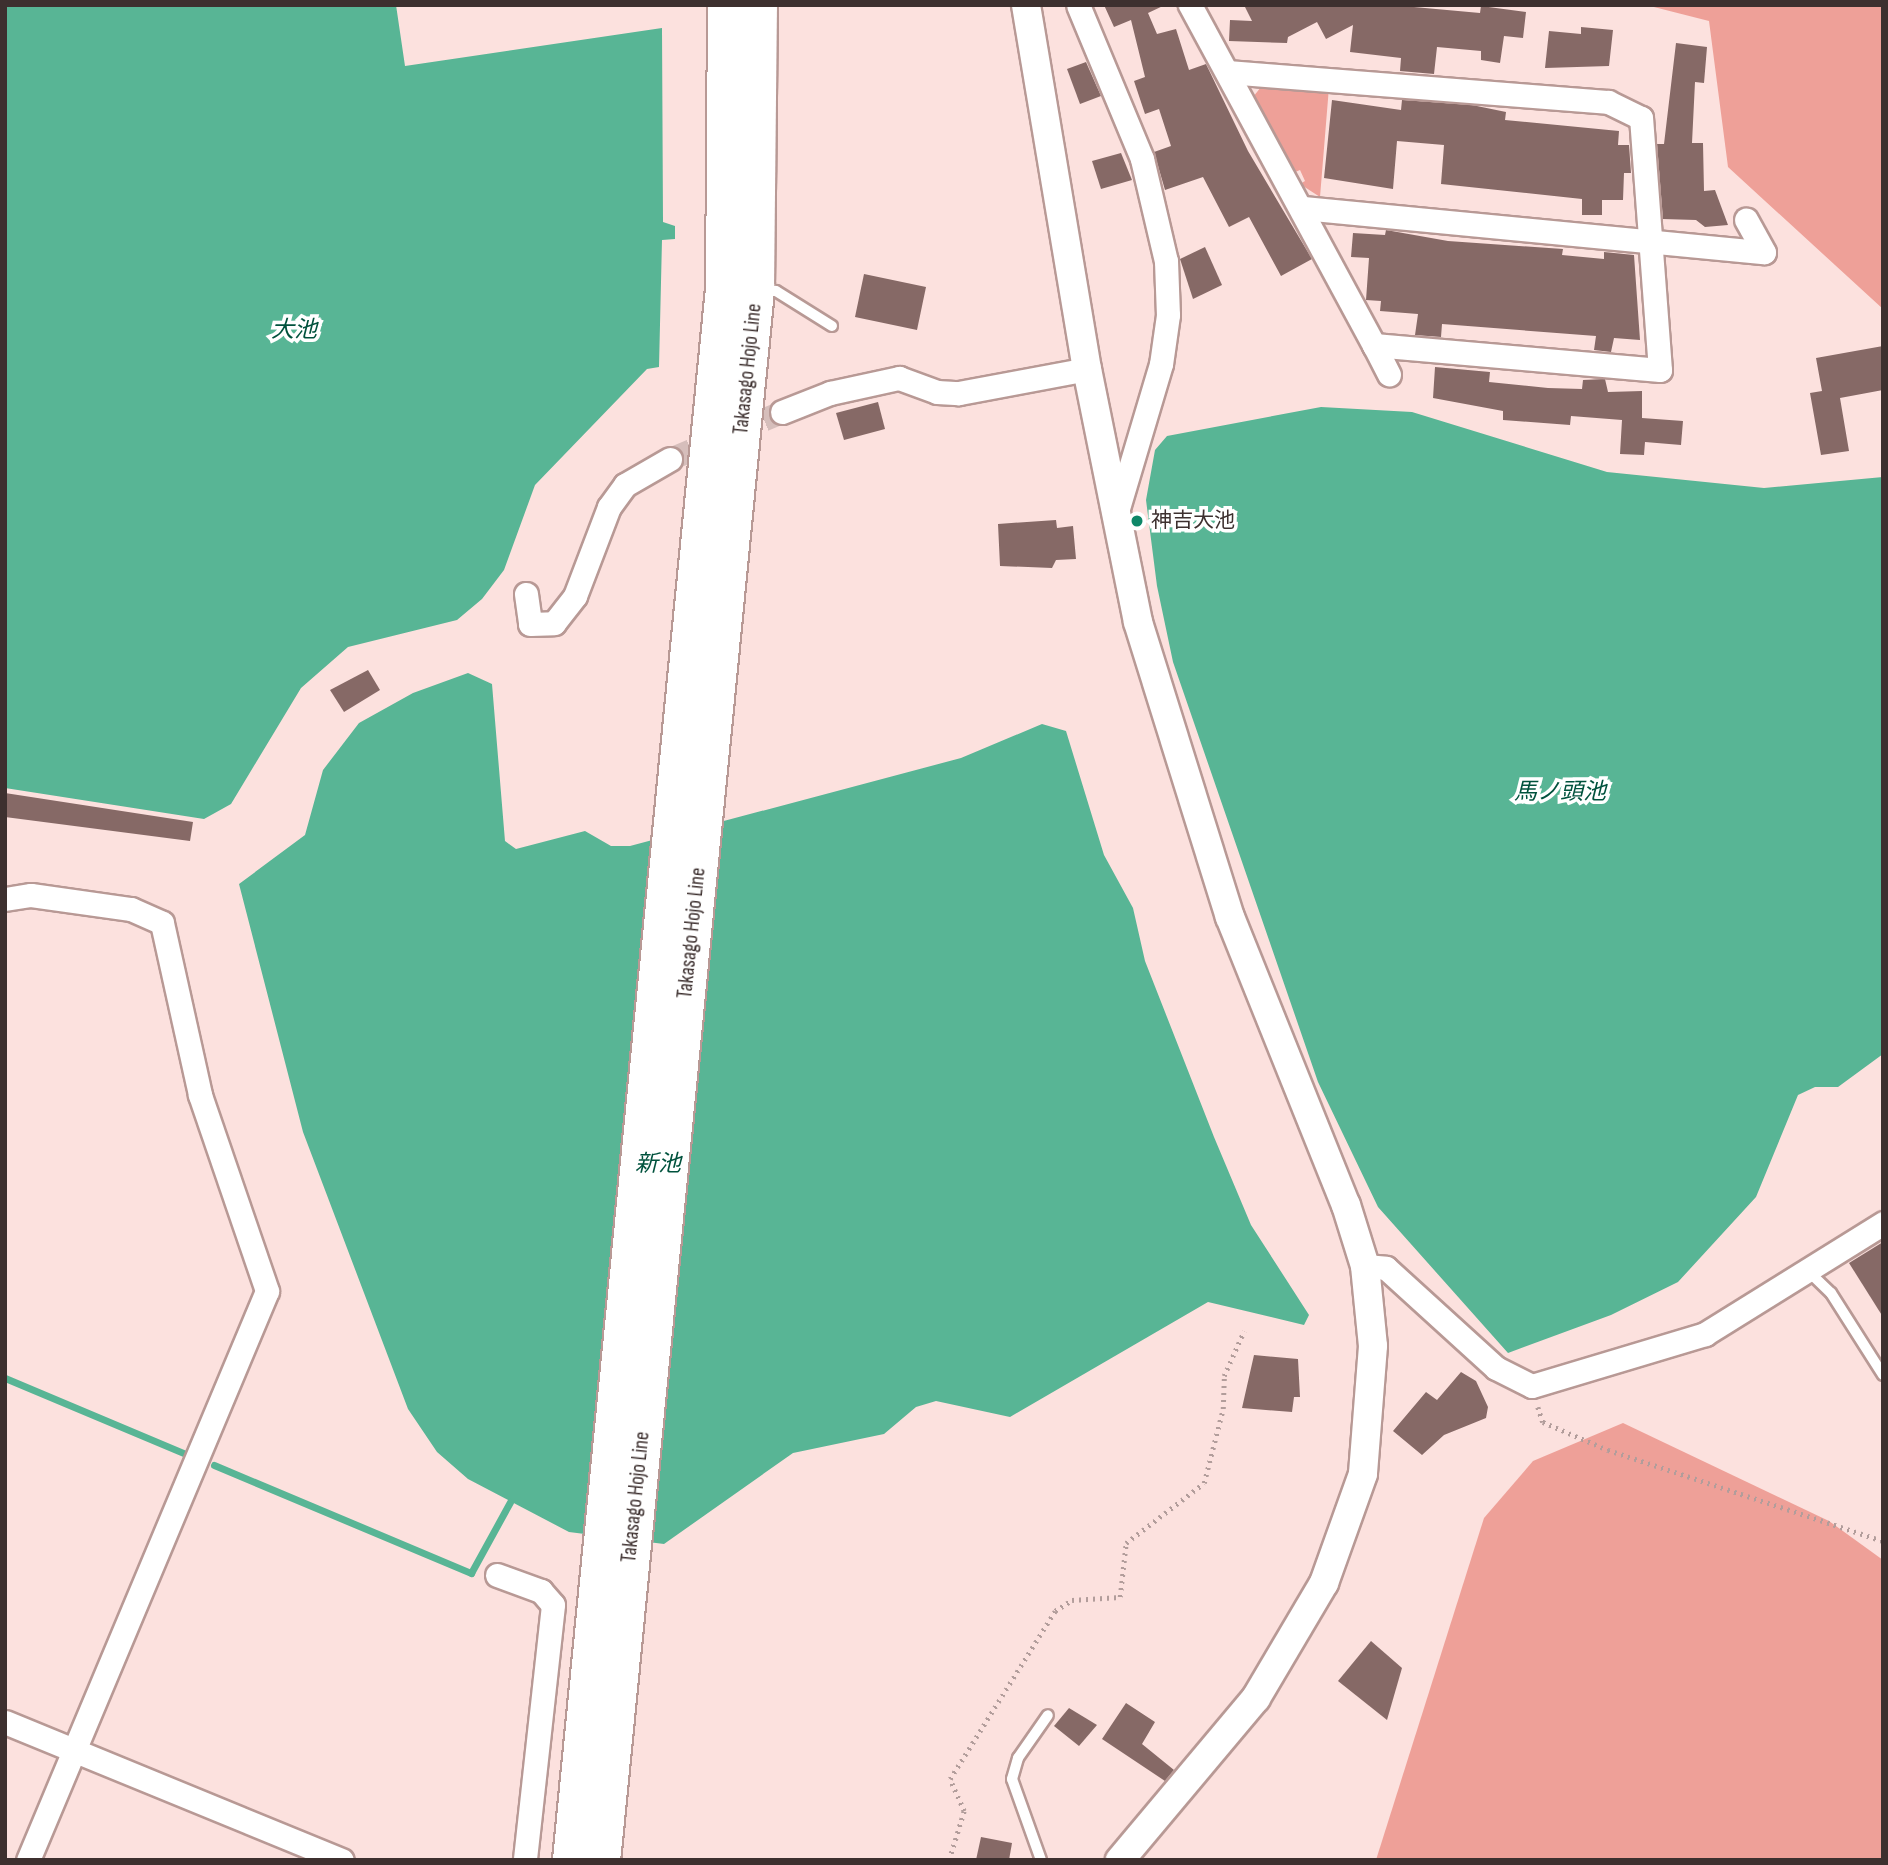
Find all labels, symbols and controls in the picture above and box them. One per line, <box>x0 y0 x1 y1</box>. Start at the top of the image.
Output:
street label: Takasago Hojo Line <box>729 302 767 436</box>
water label: 大池 <box>271 316 317 344</box>
place label: 神吉大池 <box>1151 508 1235 534</box>
marker: 神吉大池 <box>1129 513 1145 529</box>
water label: 馬ノ頭池 <box>1514 778 1606 806</box>
street label: Takasago Hojo Line <box>673 866 711 1000</box>
water label: 新池 <box>635 1150 681 1178</box>
street label: Takasago Hojo Line <box>617 1430 655 1564</box>

